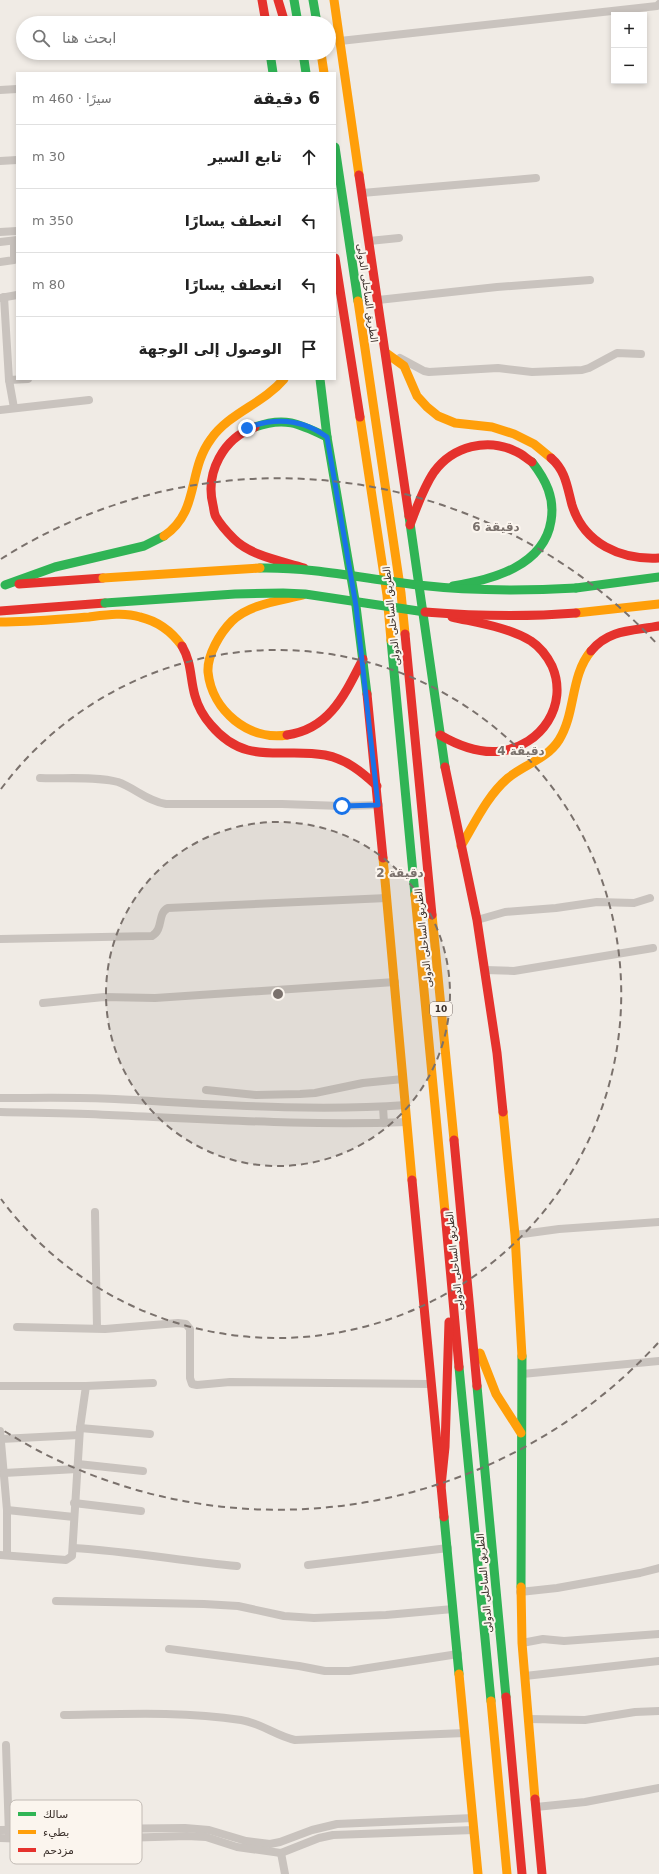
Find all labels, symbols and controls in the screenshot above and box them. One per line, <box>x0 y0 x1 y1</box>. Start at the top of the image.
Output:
map controls <box>611 12 647 84</box>
button: + <box>611 12 647 48</box>
search box <box>16 16 336 60</box>
icon: search <box>30 27 52 49</box>
text: ابحث هنا <box>62 29 117 47</box>
button: − <box>611 48 647 84</box>
text: 6 دقيقة <box>253 88 320 108</box>
text: سيرًا · 460 m <box>32 91 112 106</box>
icon: ahead <box>298 146 320 168</box>
text: تابع السير <box>208 148 282 166</box>
text: 30 m <box>32 149 65 164</box>
icon: left <box>298 210 320 232</box>
text: انعطف يسارًا <box>185 212 282 230</box>
text: 350 m <box>32 213 74 228</box>
street label: الطريق الساحلى الدولى <box>354 243 380 343</box>
icon: left <box>298 274 320 296</box>
text: انعطف يسارًا <box>185 276 282 294</box>
text: 80 m <box>32 277 65 292</box>
icon: arrive <box>298 338 320 360</box>
text: الوصول إلى الوجهة <box>139 340 282 358</box>
route end <box>238 419 256 437</box>
text: 6 دقيقة <box>472 520 520 534</box>
street label: الطريق الساحلى الدولى <box>381 566 403 666</box>
text: 4 دقيقة <box>497 744 545 758</box>
route start <box>333 797 351 815</box>
text: 2 دقيقة <box>376 866 424 880</box>
street label: الطريق الساحلى الدولى <box>413 888 435 988</box>
centre of rings <box>271 987 285 1001</box>
road number: 10 <box>430 1002 452 1016</box>
street label: الطريق الساحلى الدولى <box>444 1211 466 1311</box>
street label: الطريق الساحلى الدولى <box>475 1533 495 1633</box>
legend <box>10 1800 142 1864</box>
text: سالك <box>43 1808 68 1821</box>
text: بطيء <box>43 1826 69 1839</box>
text: مزدحم <box>43 1844 74 1857</box>

